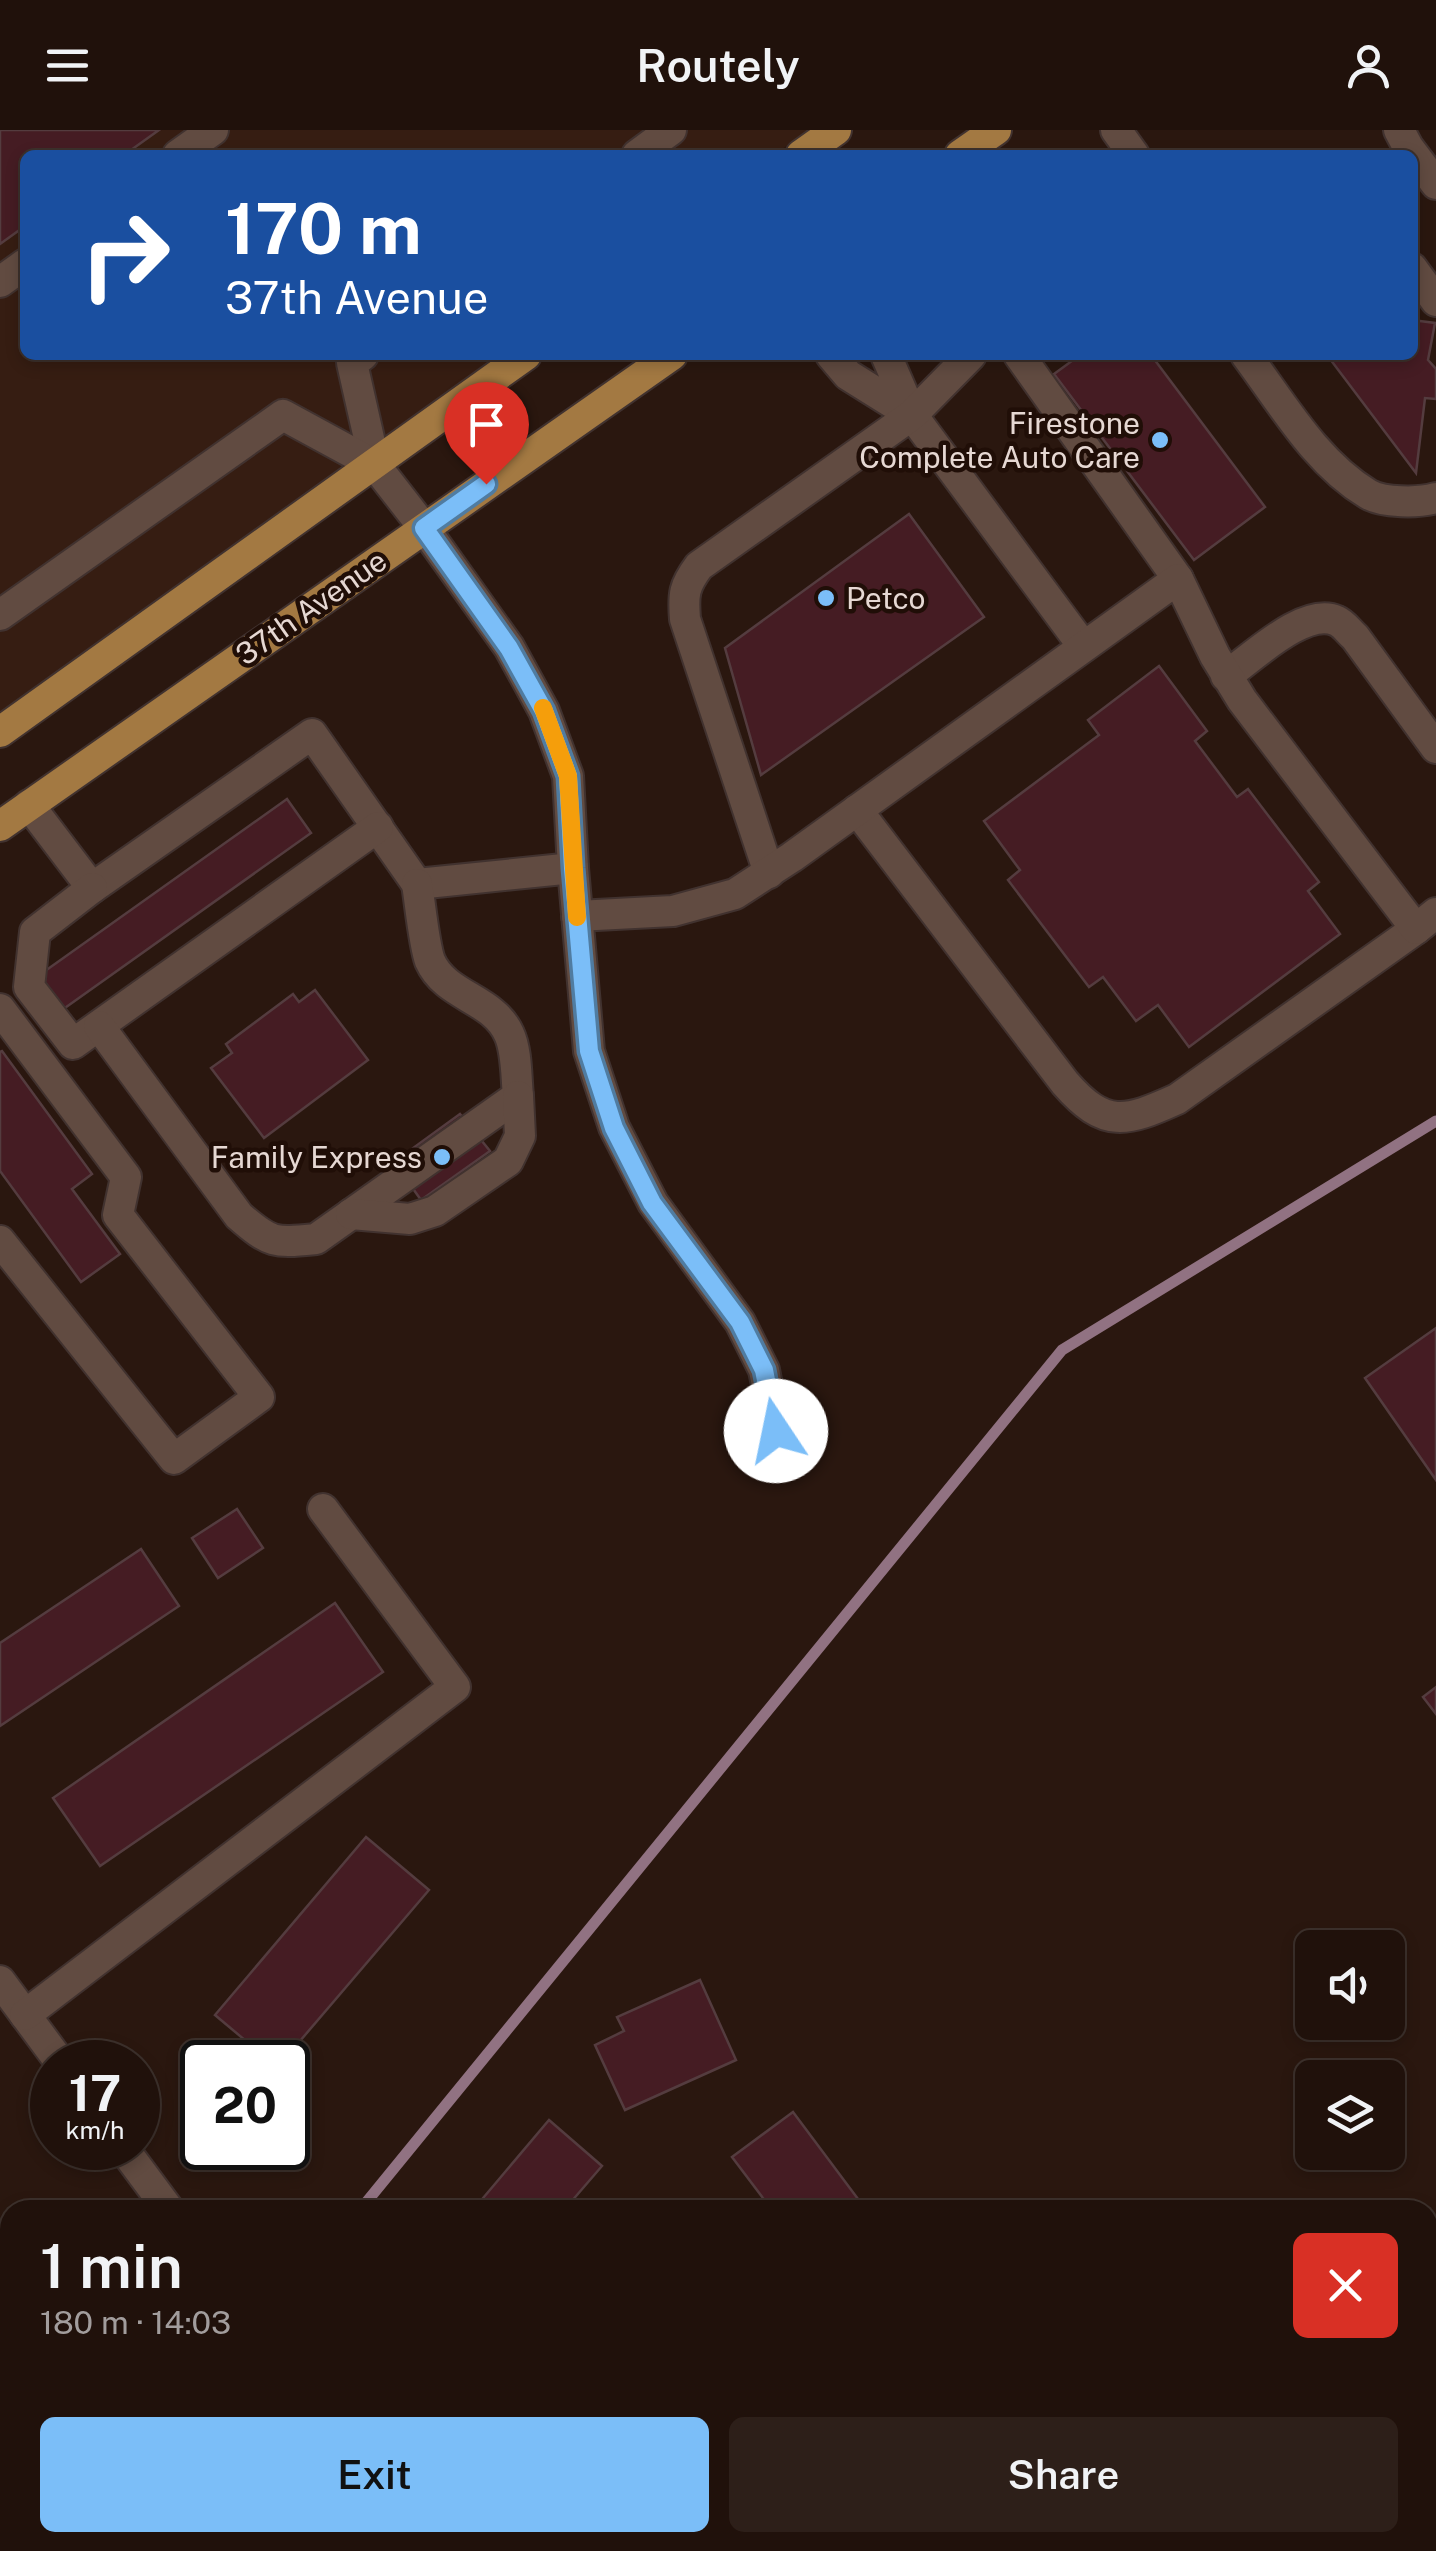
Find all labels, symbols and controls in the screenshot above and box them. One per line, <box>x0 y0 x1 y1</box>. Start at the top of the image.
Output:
icon: menu <box>40 38 95 93</box>
icon: person <box>1341 38 1396 93</box>
text: Routely <box>636 39 800 92</box>
text: 170 m <box>225 187 422 270</box>
icon: right <box>60 190 190 320</box>
text: 37th Avenue <box>225 271 489 324</box>
pin <box>444 382 529 485</box>
icon: arrive <box>459 397 514 452</box>
place label: Firestone Complete Auto Care <box>859 405 1140 475</box>
marker: Firestone Complete Auto Care <box>1149 429 1171 451</box>
street label: 37th Avenue <box>229 542 393 672</box>
place label: Petco <box>846 580 926 616</box>
marker: Petco <box>815 587 837 609</box>
place label: Family Express <box>211 1139 422 1175</box>
marker: Family Express <box>431 1146 453 1168</box>
position arrow <box>724 1379 828 1483</box>
map controls <box>1295 1930 1405 2170</box>
button: sound <box>1295 1930 1405 2040</box>
speed limit sign: 20 <box>180 2040 310 2170</box>
button: layers <box>1295 2060 1405 2170</box>
text: 17 <box>69 2063 121 2122</box>
text: km/h <box>66 2115 124 2145</box>
text: 1 min <box>40 2231 183 2302</box>
button: close <box>1293 2233 1398 2338</box>
text: 180 m · 14:03 <box>40 2304 231 2341</box>
button: Exit <box>40 2417 709 2532</box>
button: Share <box>729 2417 1398 2532</box>

